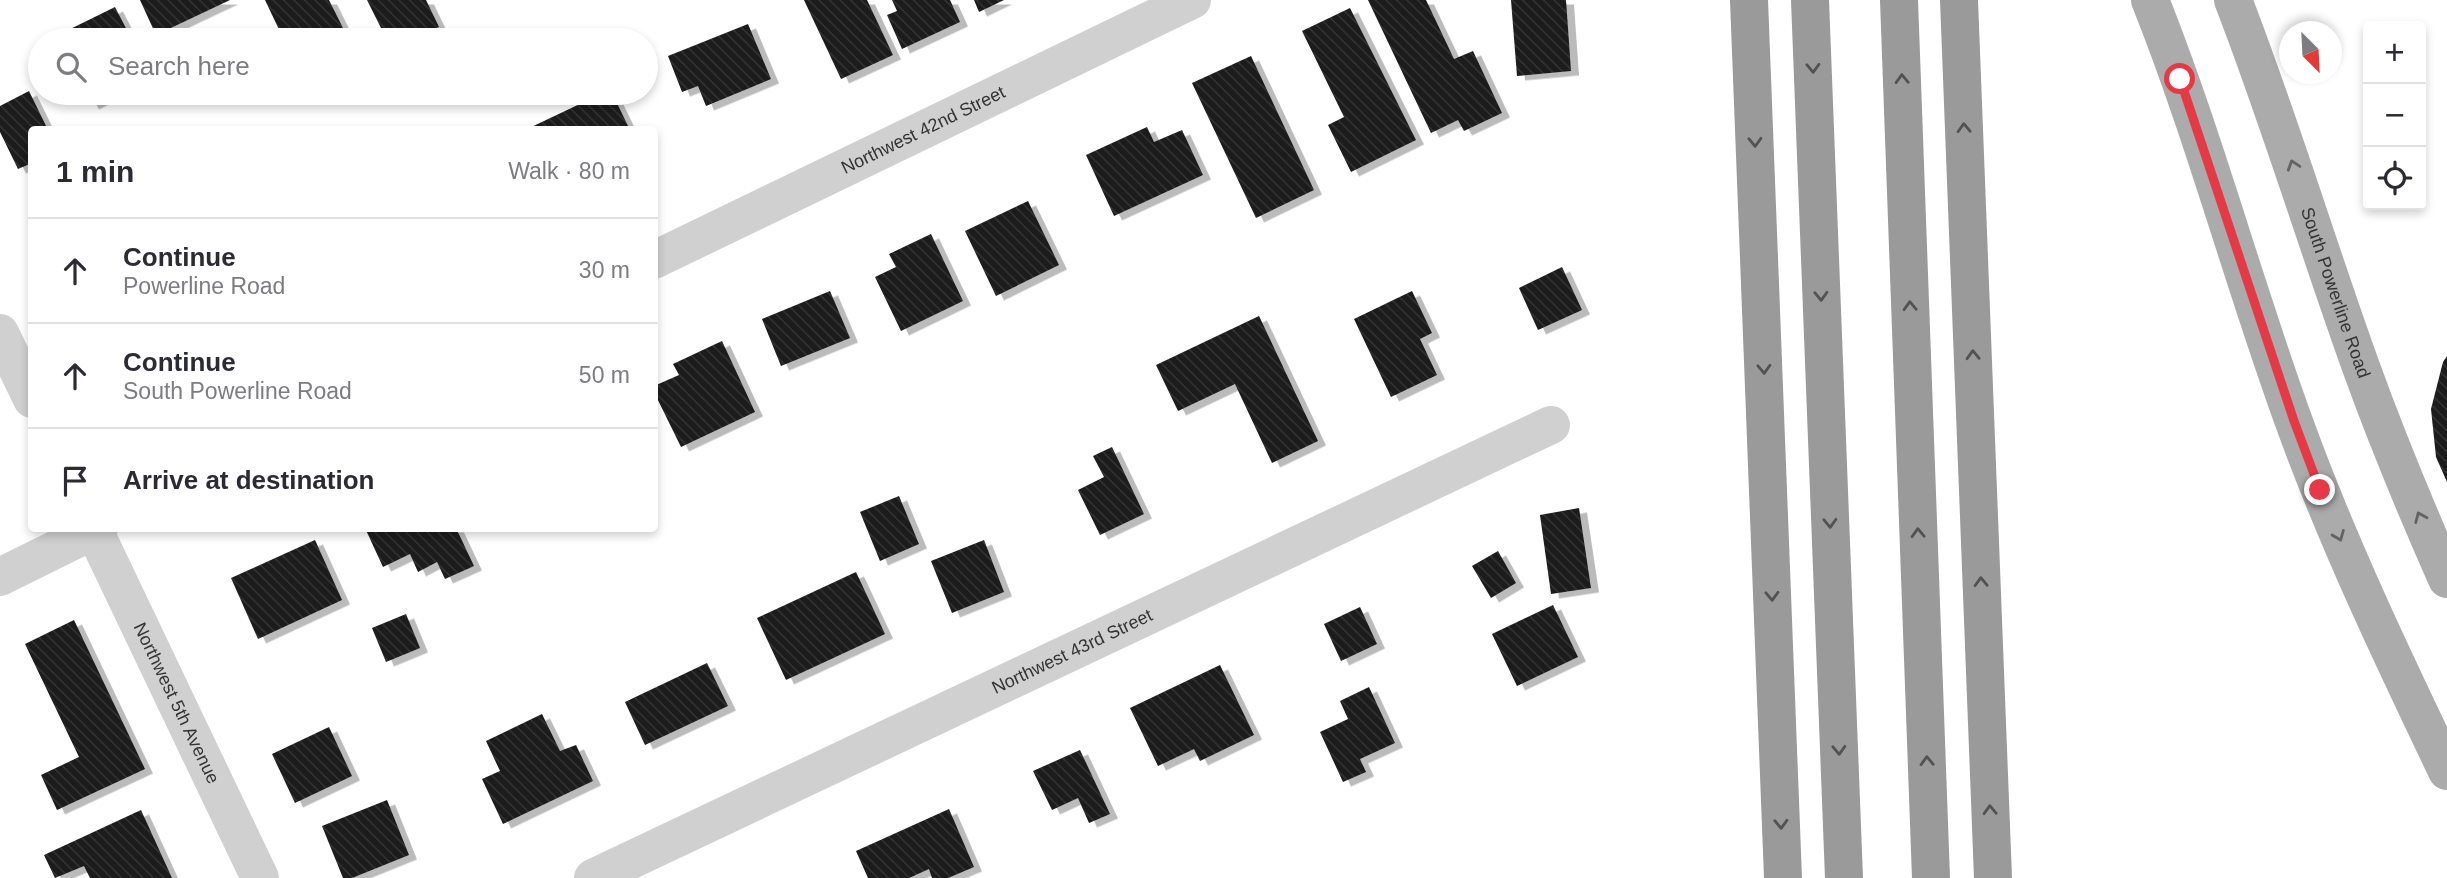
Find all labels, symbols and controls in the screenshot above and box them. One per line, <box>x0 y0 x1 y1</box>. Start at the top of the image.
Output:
north arrow <box>2279 21 2342 84</box>
map controls <box>2363 21 2426 210</box>
button: + <box>2363 21 2426 84</box>
search box <box>28 28 658 105</box>
icon: search <box>52 48 90 86</box>
text: Search here <box>108 51 250 81</box>
one-way arrow <box>1805 63 1820 74</box>
route start <box>2164 63 2195 94</box>
one-way arrow <box>1894 73 1909 84</box>
street label: Northwest 42nd Street <box>838 82 1008 178</box>
button: − <box>2363 84 2426 147</box>
one-way arrow <box>1956 122 1971 133</box>
one-way arrow <box>1747 136 1762 147</box>
button: locate <box>2363 147 2426 210</box>
text: 1 min <box>56 155 134 188</box>
text: Walk · 80 m <box>508 158 630 184</box>
one-way arrow <box>2286 159 2301 171</box>
street label: South Powerline Road <box>2297 205 2374 381</box>
text: Continue <box>123 242 236 272</box>
icon: ahead <box>56 252 94 290</box>
text: 30 m <box>579 257 630 283</box>
text: Powerline Road <box>123 273 285 299</box>
one-way arrow <box>1814 290 1829 301</box>
one-way arrow <box>1902 300 1918 311</box>
text: Continue <box>123 347 236 377</box>
one-way arrow <box>1965 349 1980 360</box>
icon: ahead <box>56 357 94 395</box>
text: 50 m <box>579 362 630 388</box>
one-way arrow <box>1756 364 1771 375</box>
text: South Powerline Road <box>123 378 352 404</box>
icon: arrive <box>56 462 94 500</box>
text: Arrive at destination <box>123 465 374 495</box>
route end <box>2304 474 2335 505</box>
one-way arrow <box>2414 511 2428 524</box>
one-way arrow <box>1823 518 1838 529</box>
one-way arrow <box>1911 528 1926 539</box>
one-way arrow <box>2331 529 2345 541</box>
one-way arrow <box>1974 577 1989 588</box>
one-way arrow <box>1765 591 1780 602</box>
street label: Northwest 43rd Street <box>989 605 1156 698</box>
street label: Northwest 5th Avenue <box>130 619 223 787</box>
one-way arrow <box>1832 745 1847 756</box>
one-way arrow <box>1919 755 1934 766</box>
one-way arrow <box>1983 804 1998 815</box>
one-way arrow <box>1773 819 1789 829</box>

